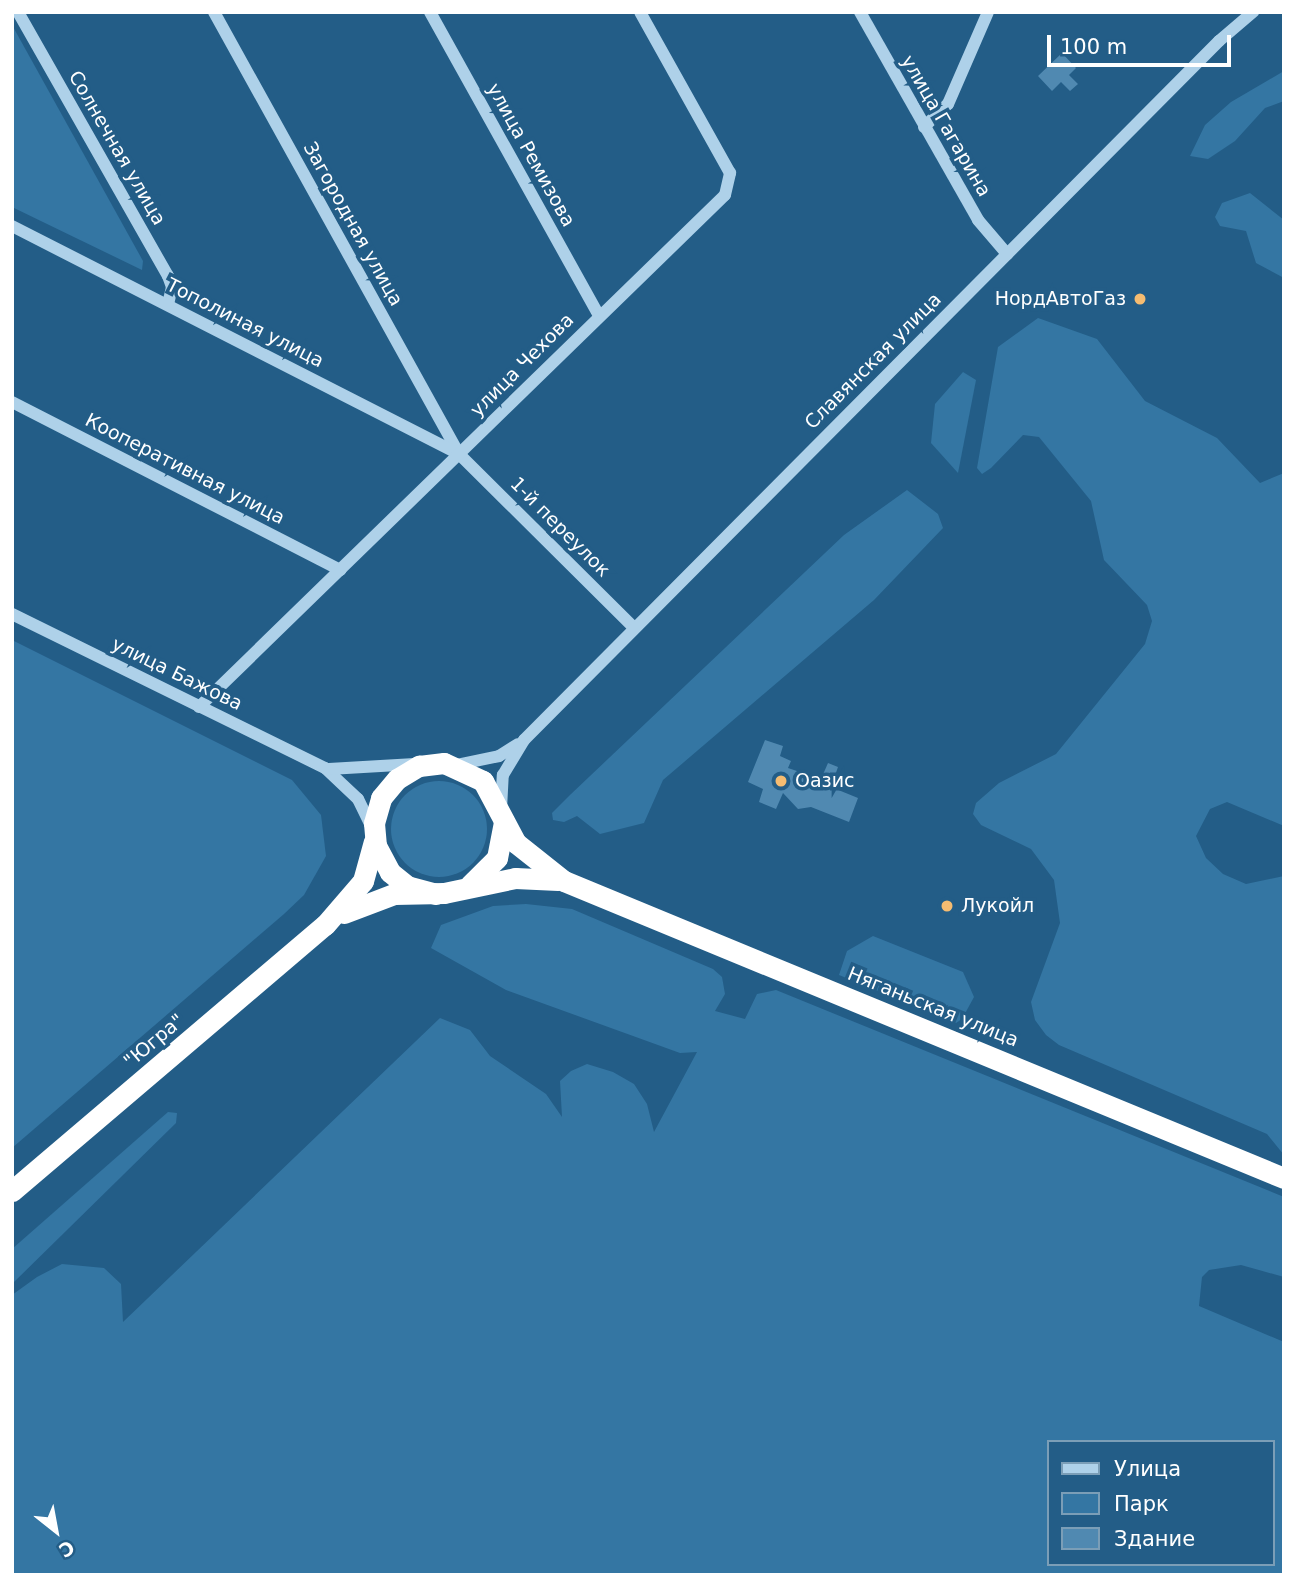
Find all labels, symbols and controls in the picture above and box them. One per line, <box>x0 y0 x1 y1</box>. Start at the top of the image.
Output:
scale bar <box>1051 21 1235 65</box>
text: 100 m <box>1060 35 1127 59</box>
street label: улица Гагарина <box>896 51 996 201</box>
street label: Солнечная улица <box>64 67 170 229</box>
street label: улица Ремизова <box>482 79 580 231</box>
street label: Загородная улица <box>298 138 408 310</box>
street label: Тополиная улица <box>162 273 328 373</box>
street label: Славянская улица <box>800 288 946 434</box>
place label: НордАвтоГаз <box>995 288 1126 310</box>
marker: НордАвтоГаз <box>1132 291 1148 307</box>
street label: улица Чехова <box>466 309 578 421</box>
street label: Кооперативная улица <box>81 409 289 529</box>
street label: 1-й переулок <box>505 472 615 582</box>
street label: улица Бажова <box>108 632 246 716</box>
place label: Оазис <box>795 770 854 792</box>
marker: Оазис <box>773 773 789 789</box>
place label: Лукойл <box>961 895 1034 917</box>
marker: Лукойл <box>939 898 955 914</box>
street label: Няганьская улица <box>844 962 1022 1052</box>
street label: "Югра" <box>119 1009 189 1073</box>
legend <box>1048 1440 1275 1566</box>
text: Улица <box>1114 1457 1181 1481</box>
text: Парк <box>1114 1492 1169 1516</box>
north arrow <box>21 1496 91 1566</box>
text: Здание <box>1114 1527 1195 1551</box>
text: С <box>55 1536 78 1562</box>

